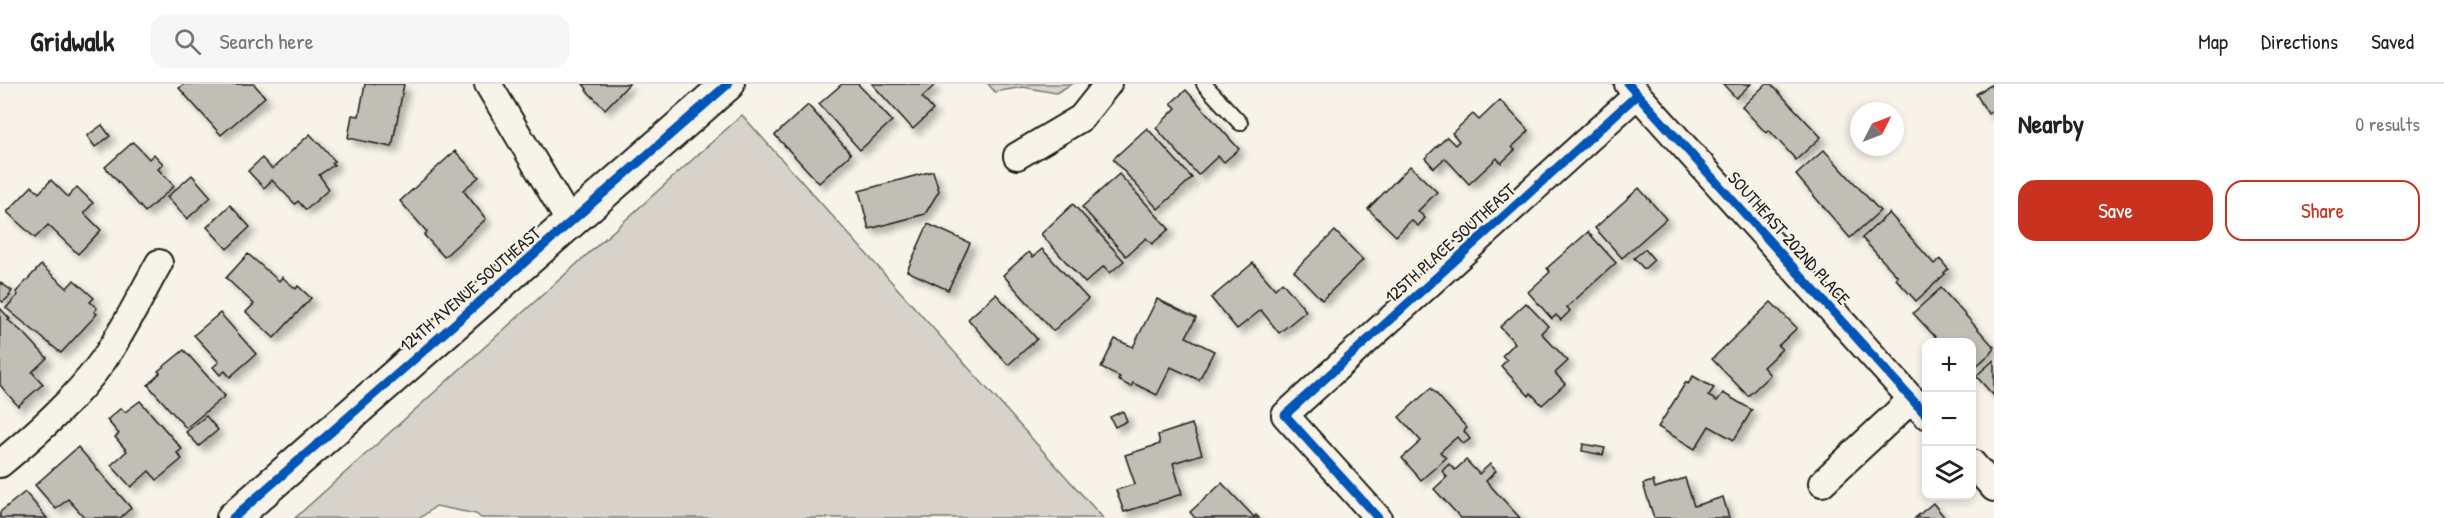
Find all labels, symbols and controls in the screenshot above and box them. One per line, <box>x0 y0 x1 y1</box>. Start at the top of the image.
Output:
search box <box>150 14 570 68</box>
text: Gridwalk <box>30 22 114 60</box>
icon: search <box>171 25 204 58</box>
text: Search here <box>219 26 313 56</box>
text: Map <box>2198 27 2228 56</box>
text: Directions <box>2261 27 2338 56</box>
text: Saved <box>2371 27 2414 56</box>
north arrow <box>1850 102 1904 156</box>
text: Nearby <box>2018 106 2084 141</box>
text: 0 results <box>2355 110 2420 137</box>
street label: SOUTHEAST 202ND PLACE <box>1722 166 1856 310</box>
street label: 125TH PLACE SOUTHEAST <box>1379 177 1521 309</box>
button: Save <box>2018 180 2213 241</box>
button: Share <box>2225 180 2420 241</box>
street label: 124TH AVENUE SOUTHEAST <box>394 220 546 357</box>
map controls <box>1922 338 1976 500</box>
button: + <box>1922 338 1976 392</box>
button: − <box>1922 392 1976 446</box>
button: layers <box>1922 446 1976 500</box>

